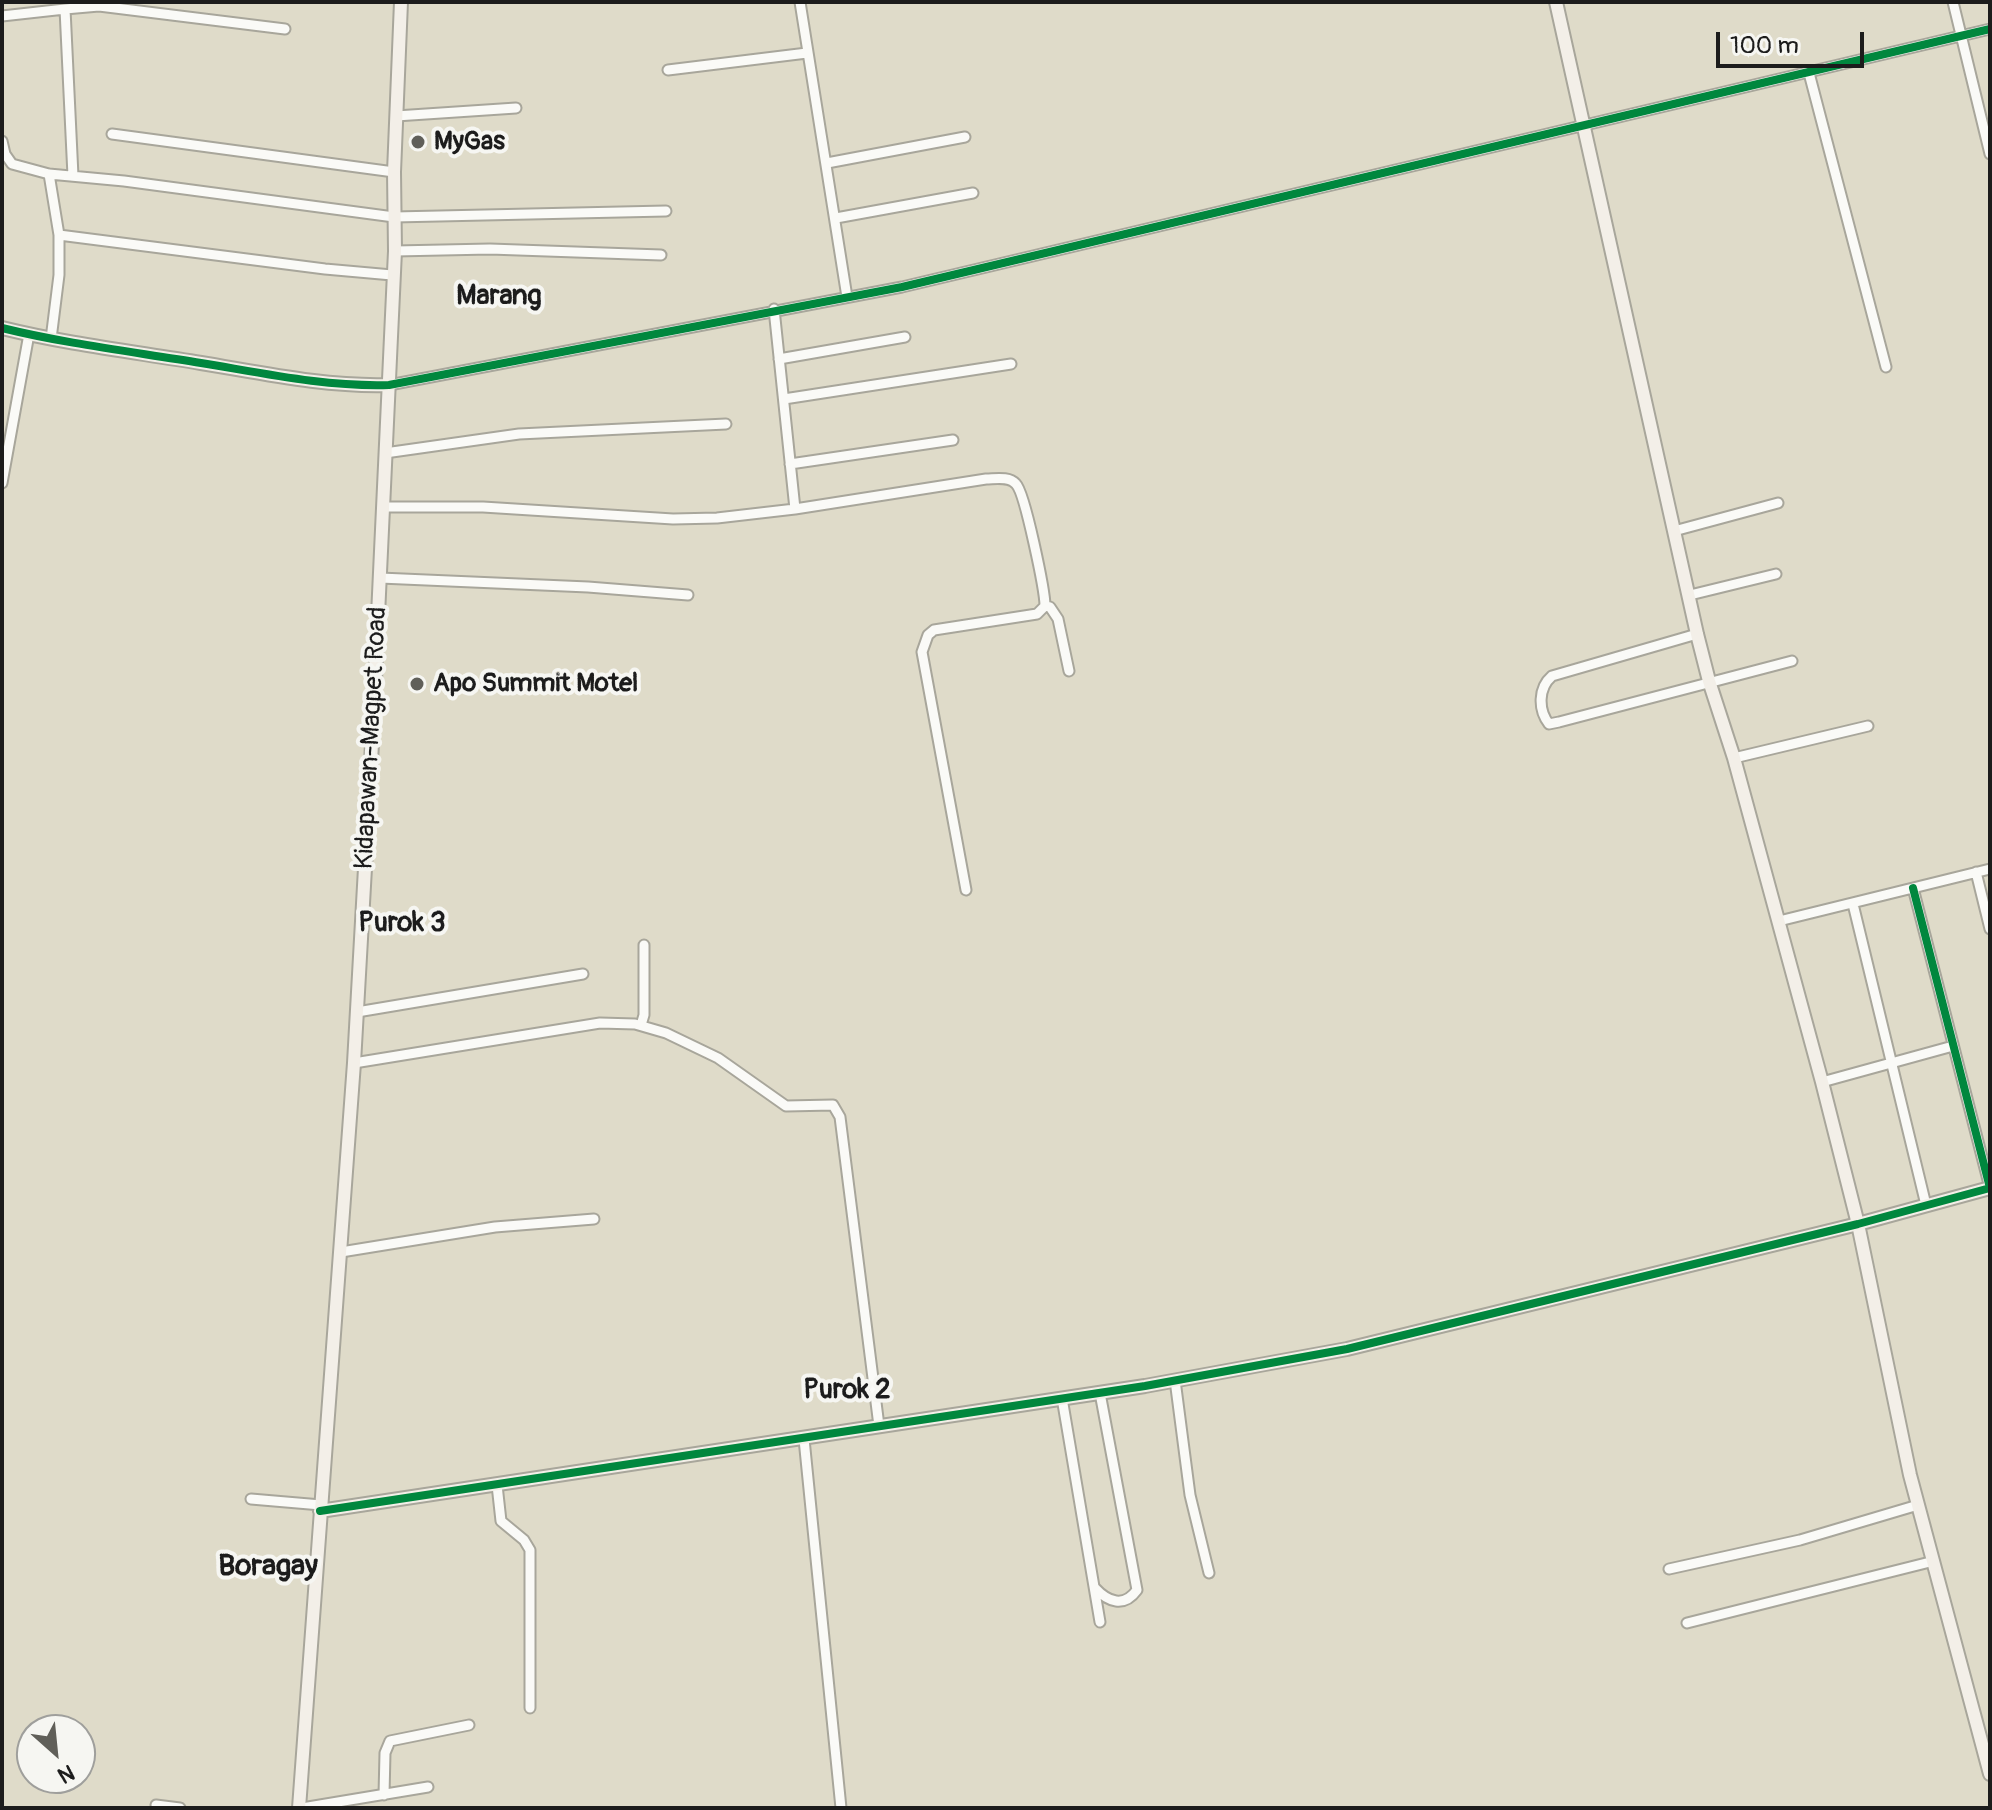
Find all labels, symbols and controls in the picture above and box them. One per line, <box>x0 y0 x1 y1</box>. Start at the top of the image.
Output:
scale bar <box>1720 16 1868 66</box>
text: 100 m <box>1730 31 1799 60</box>
place label: MyGas <box>434 126 505 158</box>
marker: MyGas <box>409 133 427 151</box>
district label: Marang <box>456 280 542 314</box>
street label: Kidapawan-Magpet Road <box>350 606 394 870</box>
place label: Apo Summit Motel <box>433 668 638 700</box>
marker: Apo Summit Motel <box>408 675 426 693</box>
district label: Purok 3 <box>358 907 446 941</box>
district label: Purok 2 <box>803 1374 891 1408</box>
district label: Boragay <box>218 1549 318 1585</box>
north arrow <box>16 1714 96 1794</box>
text: N <box>53 1758 79 1789</box>

